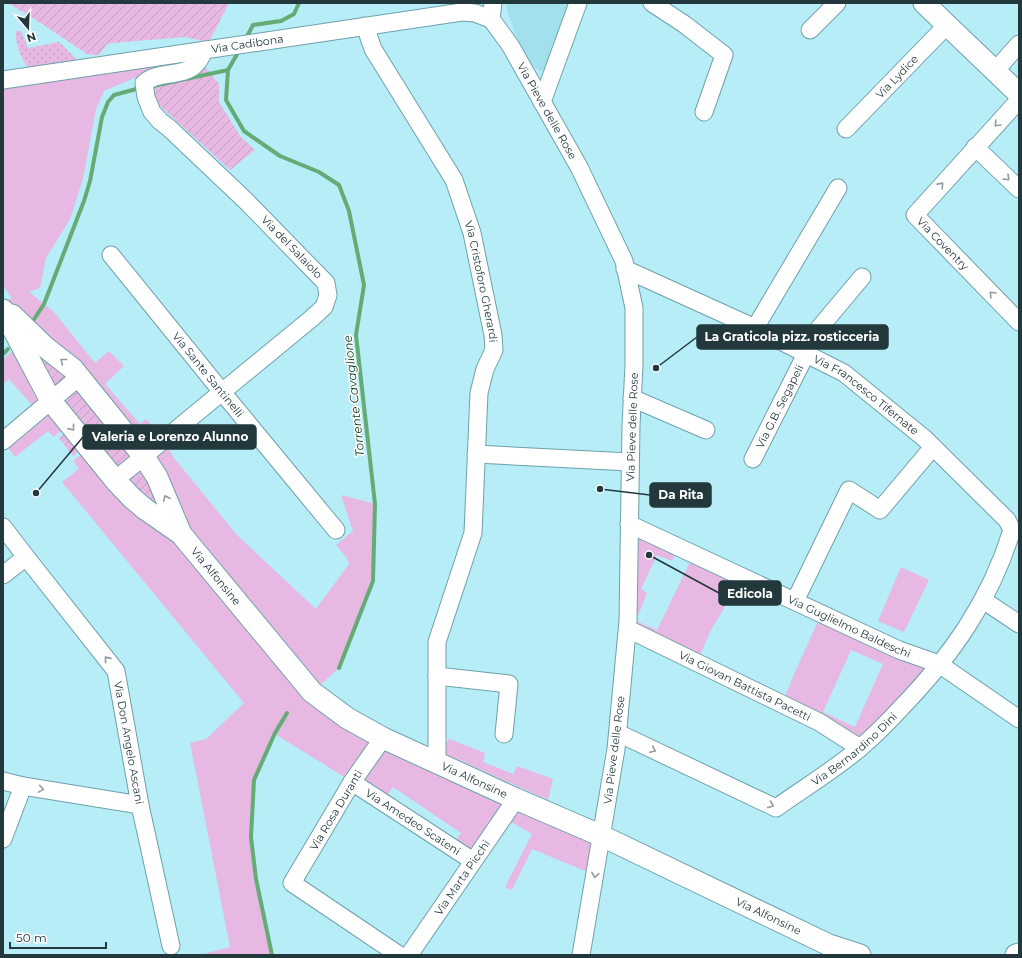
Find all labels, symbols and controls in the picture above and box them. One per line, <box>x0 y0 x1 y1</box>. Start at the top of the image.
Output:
north arrow <box>8 8 48 48</box>
text: N <box>25 29 38 46</box>
street label: Via Cadibona <box>210 32 284 56</box>
street label: Via Lydice <box>873 52 921 101</box>
street label: Via Pieve delle Rose <box>514 60 580 162</box>
one-way arrow <box>995 119 1002 126</box>
one-way arrow <box>1002 173 1010 181</box>
one-way arrow <box>936 183 943 190</box>
street label: Via del Salaiolo <box>258 213 326 281</box>
street label: Via Coventry <box>914 214 972 273</box>
street label: Via Cristoforo Gherardi <box>461 219 500 343</box>
one-way arrow <box>989 291 997 299</box>
callout: La Graticola pizz. rosticceria <box>697 325 888 349</box>
street label: Via Sante Santinelli <box>169 329 247 420</box>
text: La Graticola pizz. rosticceria <box>705 329 879 344</box>
water label: Torrente Cavaglione <box>340 335 367 458</box>
street label: Via Francesco Tifernate <box>811 352 922 438</box>
one-way arrow <box>61 359 68 366</box>
street label: Via G.B. Segapeli <box>753 362 807 450</box>
street label: Via Pieve delle Rose <box>623 372 641 482</box>
one-way arrow <box>68 423 75 430</box>
callout: Valeria e Lorenzo Alunno <box>83 425 256 449</box>
text: Valeria e Lorenzo Alunno <box>91 429 248 444</box>
callout: Da Rita <box>650 483 711 507</box>
text: Da Rita <box>658 487 704 502</box>
one-way arrow <box>162 494 170 501</box>
street label: Via Alfonsine <box>188 544 244 608</box>
callout: Edicola <box>719 581 781 605</box>
text: Edicola <box>727 586 773 601</box>
street label: Via Guglielmo Baldeschi <box>785 592 913 661</box>
street label: Via Giovan Battista Pacetti <box>677 648 813 724</box>
one-way arrow <box>105 657 112 664</box>
street label: Via Don Angelo Ascani <box>111 680 147 805</box>
street label: Via Pieve delle Rose <box>600 695 628 805</box>
street label: Via Bernardino Dini <box>809 709 900 789</box>
one-way arrow <box>649 745 656 753</box>
street label: Via Alfonsine <box>439 759 510 801</box>
street label: Via Rosa Duranti <box>307 767 366 853</box>
one-way arrow <box>38 784 44 793</box>
street label: Via Amedeo Scateni <box>363 786 463 858</box>
one-way arrow <box>766 800 774 808</box>
street label: Via Marta Picchi <box>431 837 493 918</box>
one-way arrow <box>591 872 600 878</box>
street label: Via Alfonsine <box>734 894 804 938</box>
scale bar <box>10 924 106 950</box>
text: 50 m <box>16 930 47 945</box>

